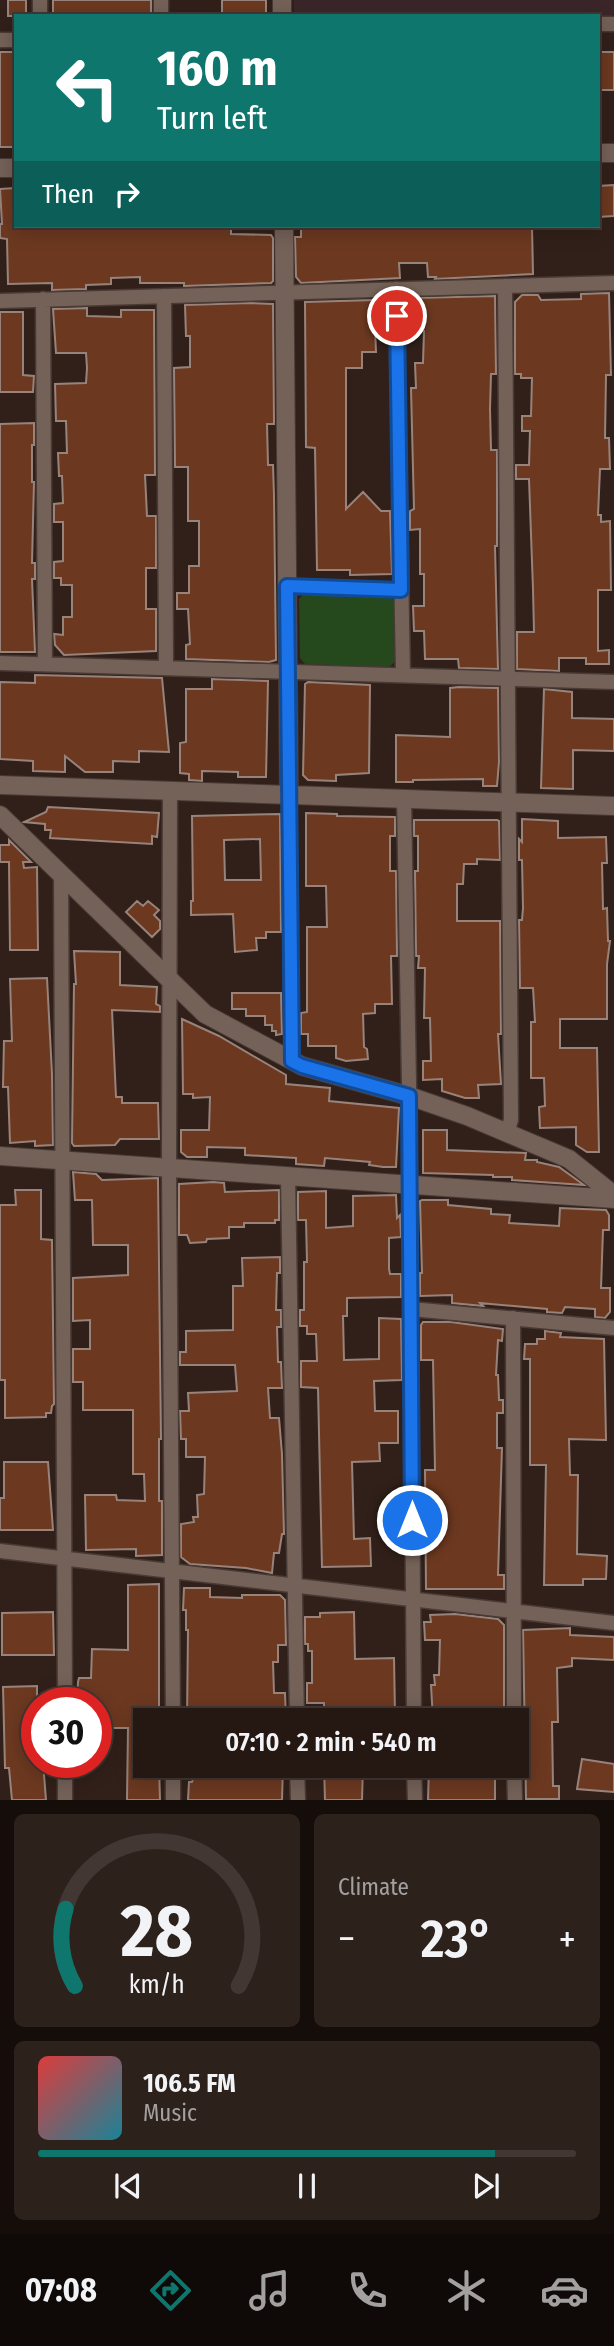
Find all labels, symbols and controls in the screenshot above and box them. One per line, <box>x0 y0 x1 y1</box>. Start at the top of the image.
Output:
text: 160 m <box>157 39 278 98</box>
icon: left <box>42 42 133 133</box>
text: Turn left <box>157 99 267 137</box>
icon: right <box>108 175 146 213</box>
text: Then <box>42 179 94 210</box>
pin <box>367 286 427 346</box>
icon: arrive <box>378 297 416 335</box>
position arrow <box>375 1483 449 1557</box>
speed limit sign: 30 <box>21 1687 112 1778</box>
text: 07:10 · 2 min · 540 m <box>225 1727 437 1758</box>
text: Climate <box>338 1873 409 1901</box>
text: 28 <box>120 1889 193 1976</box>
text: 23° <box>421 1908 493 1971</box>
text: − <box>338 1916 355 1962</box>
text: + <box>559 1916 576 1962</box>
text: km/h <box>129 1970 185 2000</box>
text: 106.5 FM <box>143 2068 236 2099</box>
text: Music <box>143 2099 197 2127</box>
icon: previous <box>109 2167 147 2205</box>
icon: pause <box>288 2167 326 2205</box>
icon: next <box>467 2167 505 2205</box>
icon: directions <box>146 2266 195 2315</box>
icon: music <box>245 2266 294 2315</box>
icon: phone <box>343 2266 392 2315</box>
icon: climate <box>442 2266 491 2315</box>
icon: car <box>540 2266 589 2315</box>
text: 07:08 <box>25 2271 97 2309</box>

